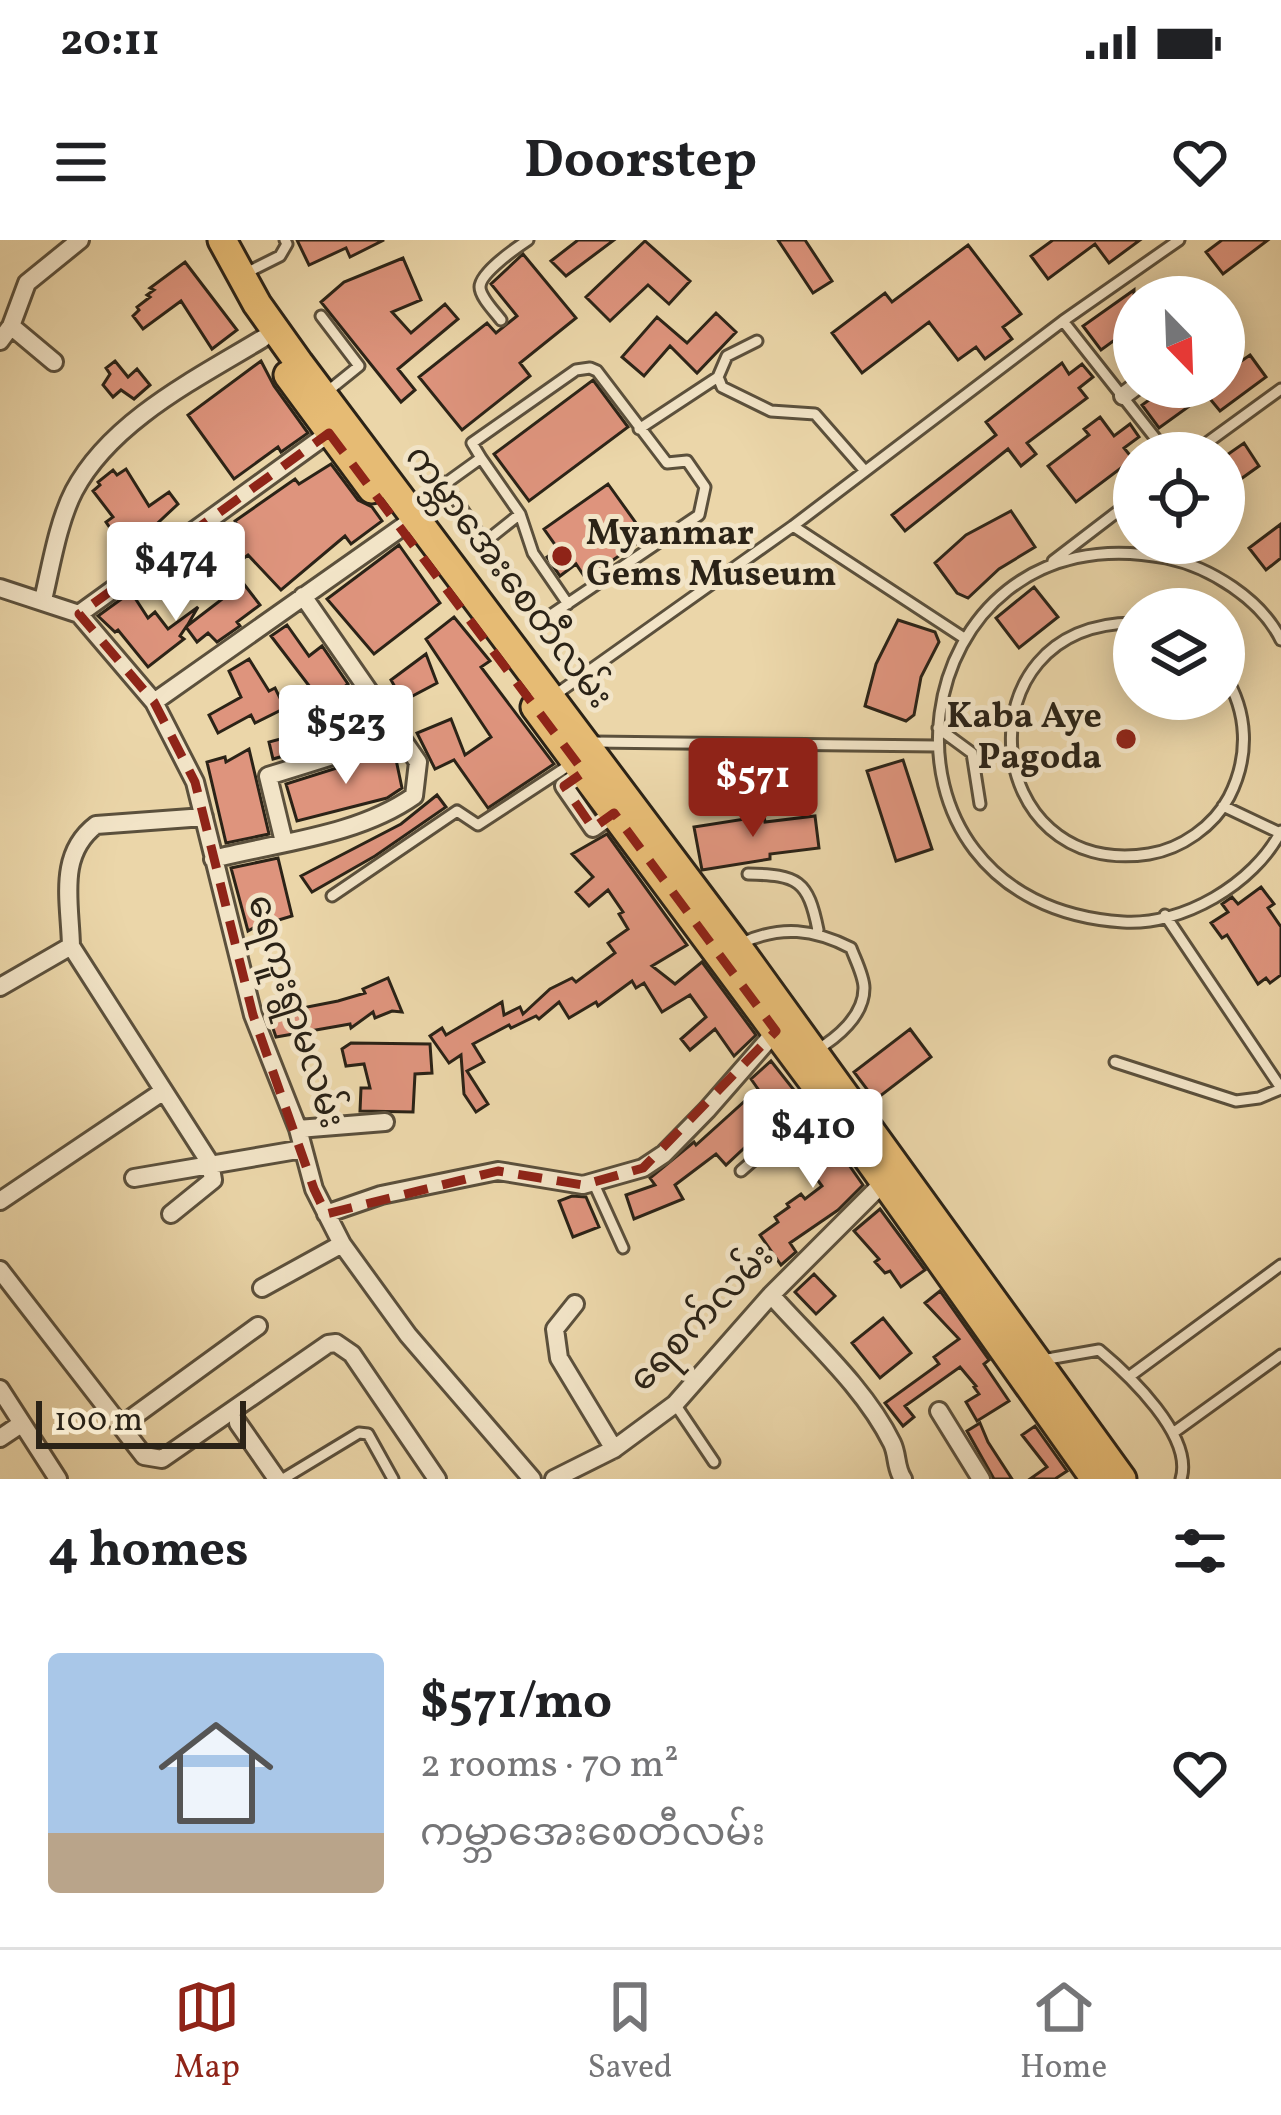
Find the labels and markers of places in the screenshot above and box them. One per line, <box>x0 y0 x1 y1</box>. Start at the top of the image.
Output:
place label: Myanmar Gems Museum <box>586 510 837 601</box>
pin: $474 <box>105 522 247 624</box>
marker: Myanmar Gems Museum <box>549 543 575 569</box>
pin: $523 <box>275 685 417 787</box>
place label: Kaba Aye Pagoda <box>947 693 1102 784</box>
marker: Kaba Aye Pagoda <box>1113 726 1139 752</box>
pin: $571 <box>682 738 824 840</box>
pin: $410 <box>742 1089 884 1191</box>

